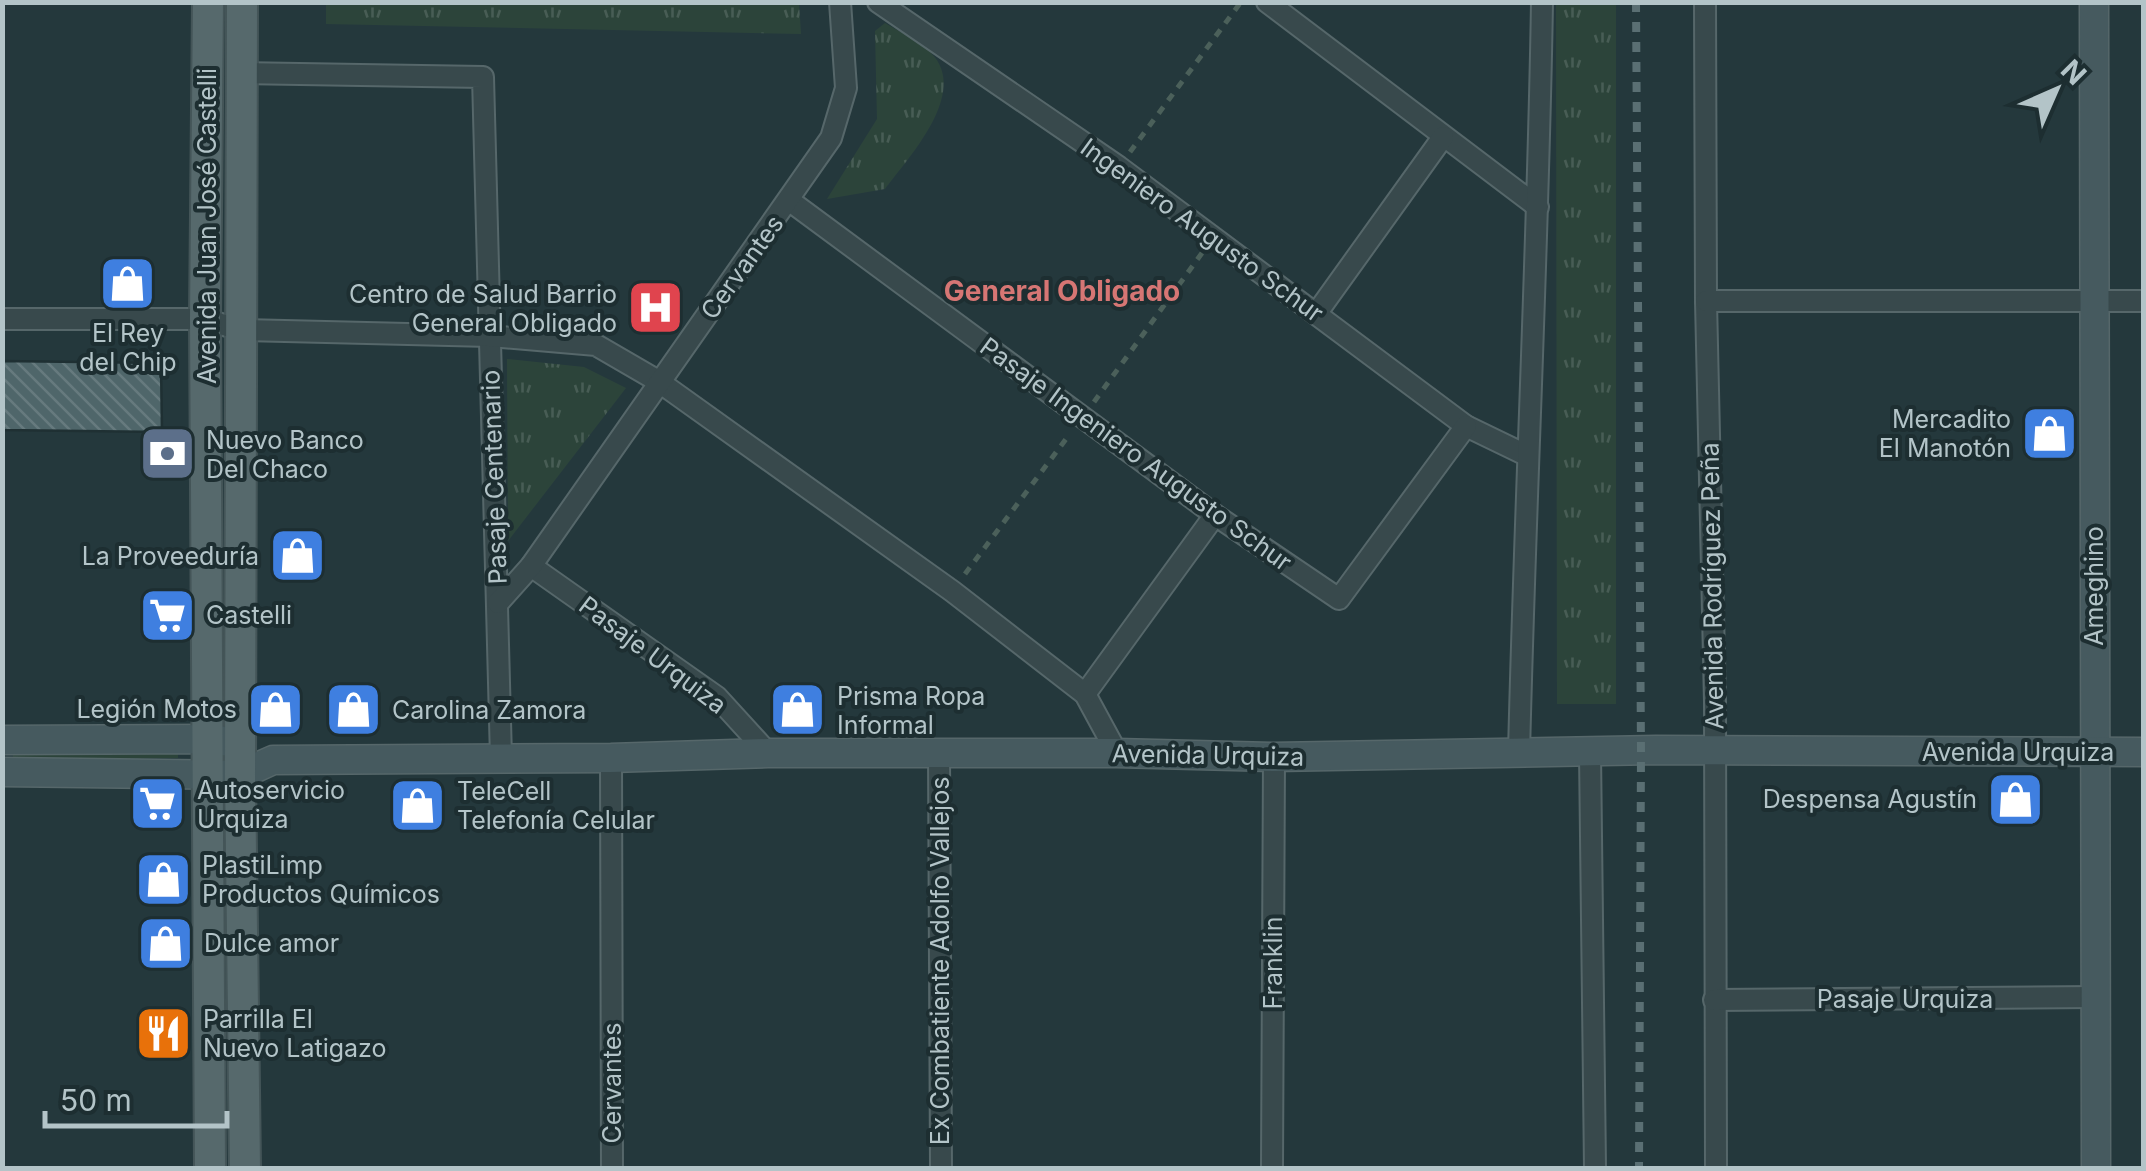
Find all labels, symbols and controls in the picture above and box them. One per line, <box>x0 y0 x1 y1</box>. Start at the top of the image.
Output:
north arrow <box>2006 40 2106 140</box>
text: N <box>2054 53 2093 92</box>
street label: Avenida Juan José Castelli <box>192 68 222 384</box>
street label: Ingeniero Augusto Schur <box>1075 132 1329 328</box>
street label: Cervantes <box>694 209 790 325</box>
shop icon: El Rey del Chip <box>98 254 158 314</box>
district label: General Obligado <box>944 274 1180 308</box>
hospital icon: Centro de Salud Barrio General Obligado <box>626 278 686 338</box>
place label: Centro de Salud Barrio General Obligado <box>349 279 617 338</box>
place label: El Rey del Chip <box>79 318 177 377</box>
street label: Pasaje Ingeniero Augusto Schur <box>975 331 1297 577</box>
street label: Pasaje Centenario <box>475 369 513 585</box>
shop icon: Mercadito El Manotón <box>2020 403 2080 463</box>
place label: Mercadito El Manotón <box>1879 404 2011 463</box>
bank icon: Nuevo Banco Del Chaco <box>137 424 197 484</box>
place label: Nuevo Banco Del Chaco <box>206 425 364 484</box>
street label: Avenida Rodríguez Peña <box>1694 442 1730 730</box>
shop icon: La Proveeduría <box>268 526 328 586</box>
street label: Ameghino <box>2079 526 2109 646</box>
place label: La Proveeduría <box>82 541 259 571</box>
supermarket icon: Castelli <box>137 585 197 645</box>
street label: Pasaje Urquiza <box>573 590 733 720</box>
place label: Castelli <box>206 600 292 630</box>
shop icon: Legión Motos <box>246 679 306 739</box>
shop icon: Carolina Zamora <box>323 680 383 740</box>
shop icon: Prisma Ropa Informal <box>768 680 828 740</box>
place label: Prisma Ropa Informal <box>837 681 985 740</box>
place label: Legión Motos <box>76 694 237 724</box>
place label: Carolina Zamora <box>392 695 586 725</box>
street label: Avenida Urquiza <box>1922 737 2114 767</box>
street label: Avenida Urquiza <box>1112 738 1304 772</box>
shop icon: Despensa Agustín <box>1986 769 2046 829</box>
supermarket icon: Autoservicio Urquiza <box>128 774 188 834</box>
place label: Autoservicio Urquiza <box>197 775 345 834</box>
shop icon: TeleCell Telefonía Celular <box>388 775 448 835</box>
place label: TeleCell Telefonía Celular <box>457 776 655 835</box>
street label: Ex Combatiente Adolfo Vallejos <box>925 777 955 1145</box>
place label: Despensa Agustín <box>1763 784 1977 814</box>
shop icon: PlastiLimp Productos Químicos <box>133 849 193 909</box>
place label: PlastiLimp Productos Químicos <box>202 850 440 909</box>
shop icon: Dulce amor <box>135 913 195 973</box>
street label: Franklin <box>1258 917 1288 1009</box>
place label: Dulce amor <box>204 928 339 958</box>
street label: Pasaje Urquiza <box>1817 984 1993 1014</box>
restaurant icon: Parrilla El Nuevo Latigazo <box>134 1003 194 1063</box>
place label: Parrilla El Nuevo Latigazo <box>203 1004 387 1063</box>
street label: Cervantes <box>597 1022 627 1144</box>
scale bar <box>45 1066 228 1128</box>
text: 50 m <box>60 1082 132 1118</box>

